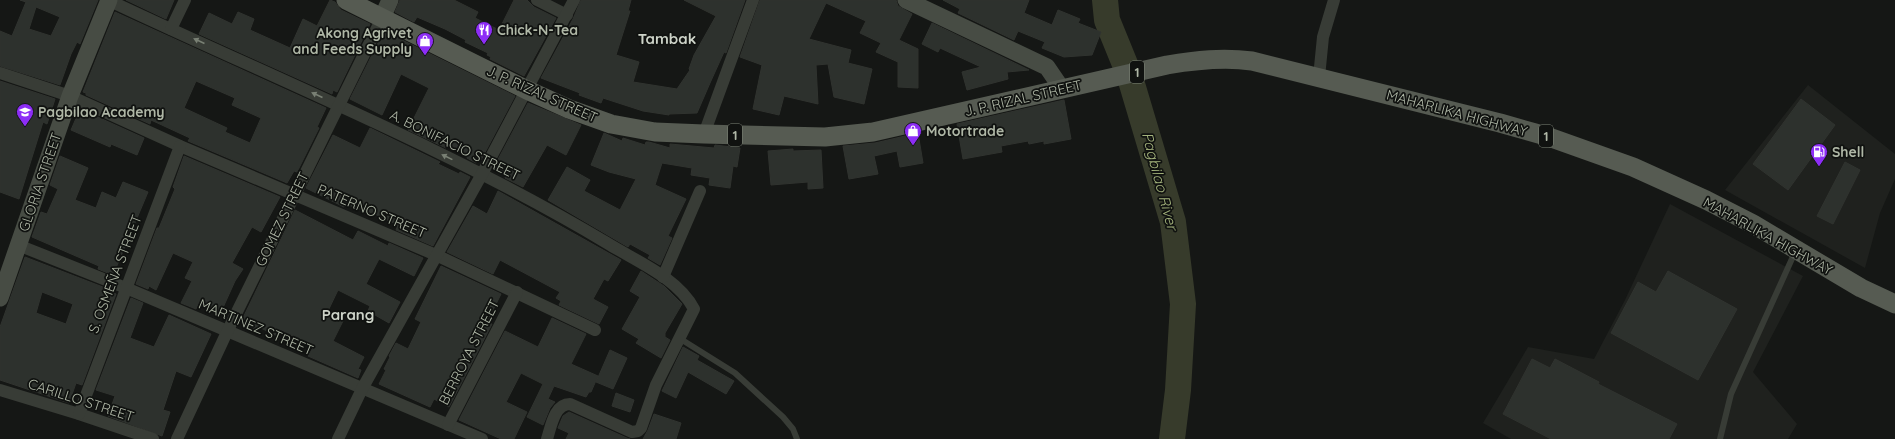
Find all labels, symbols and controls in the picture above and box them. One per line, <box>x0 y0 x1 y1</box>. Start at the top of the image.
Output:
restaurant icon: Chick-N-Tea <box>474 20 494 45</box>
place label: Chick-N-Tea <box>497 21 578 39</box>
place label: Akong Agrivet and Feeds Supply <box>293 24 412 58</box>
district label: Tambak <box>638 29 696 48</box>
shop icon: Akong Agrivet and Feeds Supply <box>415 31 435 56</box>
one-way arrow <box>192 38 204 44</box>
street label: J. P. RIZAL STREET <box>484 61 600 127</box>
road number: 1 <box>1130 61 1144 83</box>
street label: J. P. RIZAL STREET <box>963 76 1083 120</box>
street label: MAHARLIKA HIGHWAY <box>1384 85 1530 141</box>
one-way arrow <box>311 92 323 98</box>
school or university icon: Pagbilao Academy <box>15 102 35 127</box>
place label: Pagbilao Academy <box>38 103 165 121</box>
street label: A. BONIFACIO STREET <box>387 106 523 184</box>
shop icon: Motortrade <box>903 121 923 146</box>
place label: Motortrade <box>926 122 1004 140</box>
road number: 1 <box>728 124 742 146</box>
road number: 1 <box>1539 125 1553 147</box>
street label: GLORIA STREET <box>15 130 65 234</box>
water label: Pagbilao River <box>1138 130 1183 234</box>
fuel station icon: Shell <box>1809 142 1829 167</box>
place label: Shell <box>1832 143 1864 161</box>
one-way arrow <box>441 154 453 160</box>
street label: GOMEZ STREET <box>251 169 313 269</box>
street label: PATERNO STREET <box>315 180 429 242</box>
street label: MAHARLIKA HIGHWAY <box>1700 193 1836 279</box>
street label: S. OSMEÑA STREET <box>84 212 146 336</box>
street label: MARTINEZ STREET <box>196 295 316 359</box>
street label: BERROYA STREET <box>435 296 503 408</box>
district label: Parang <box>322 305 374 324</box>
street label: CARILLO STREET <box>26 374 136 426</box>

